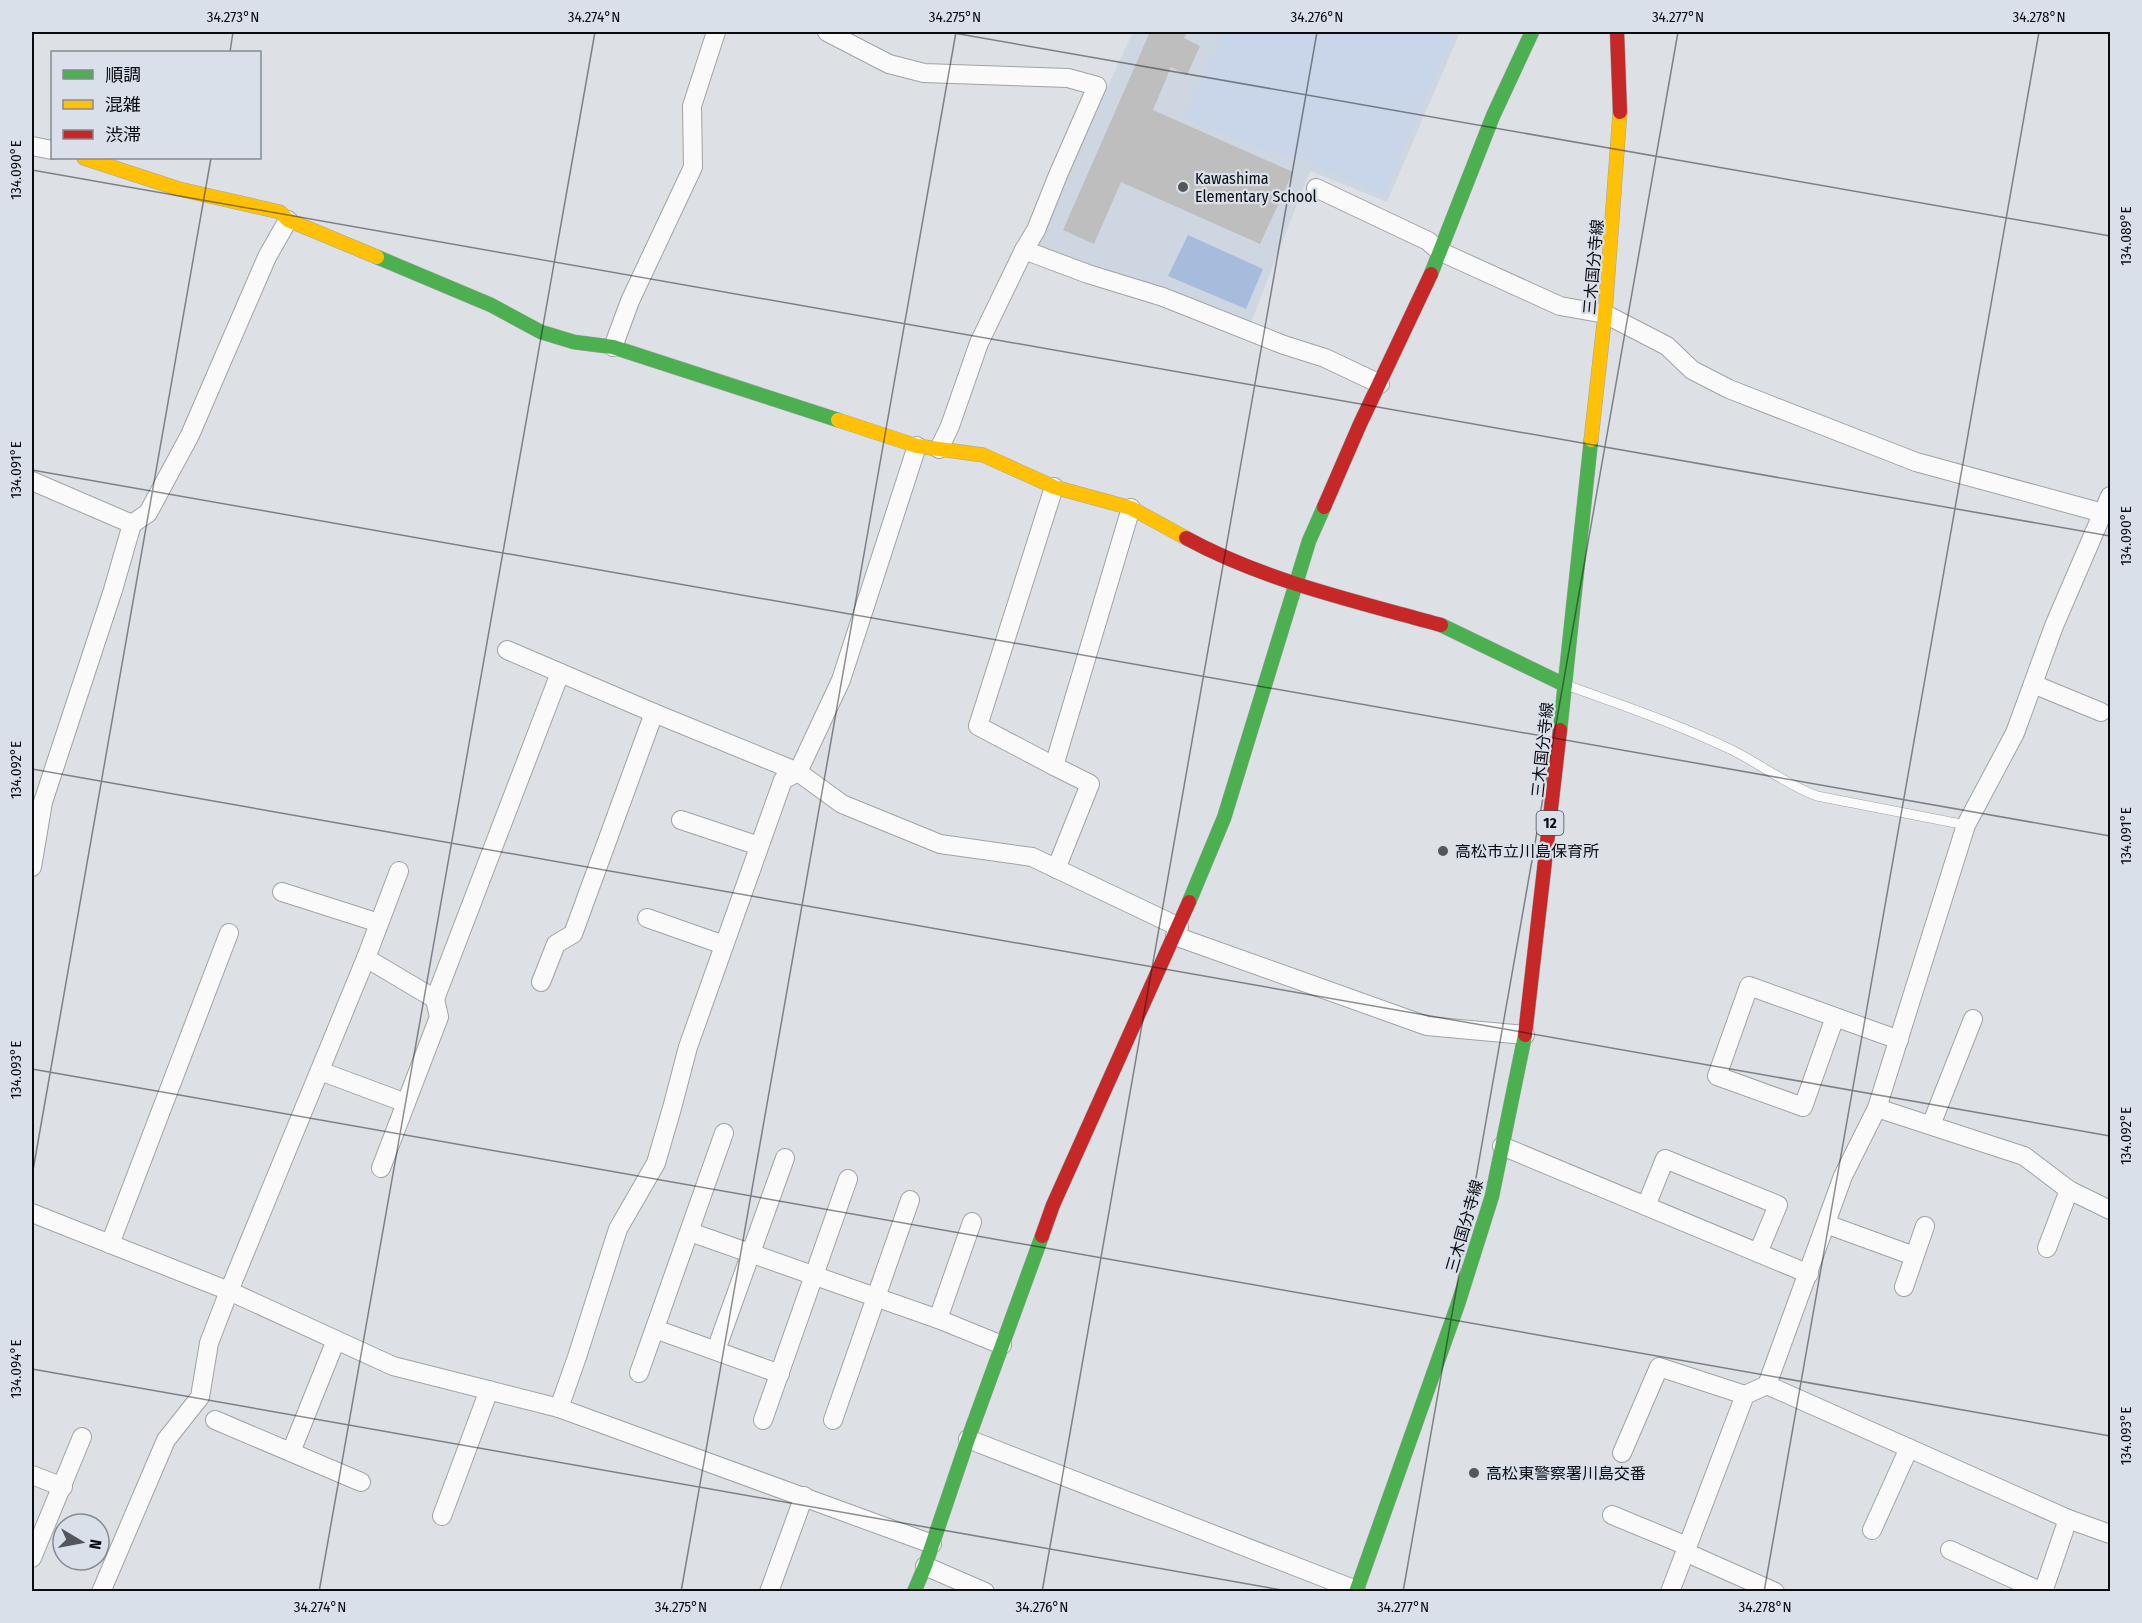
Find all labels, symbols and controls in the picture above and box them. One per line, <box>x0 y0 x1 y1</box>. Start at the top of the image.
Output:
text: 34.273°N <box>207 8 259 26</box>
text: 34.274°N <box>568 8 620 26</box>
text: 34.275°N <box>929 8 981 26</box>
text: 34.276°N <box>1291 8 1343 26</box>
text: 34.277°N <box>1652 8 1704 26</box>
text: 34.278°N <box>2012 8 2066 26</box>
legend <box>51 51 261 159</box>
text: 順調 <box>105 64 141 86</box>
text: 混雑 <box>105 94 141 116</box>
text: 渋滞 <box>105 124 141 146</box>
text: 134.090°E <box>7 140 25 200</box>
place label: Kawashima Elementary School <box>1195 169 1317 206</box>
marker: Kawashima Elementary School <box>1176 180 1190 194</box>
text: 134.089°E <box>2117 206 2135 266</box>
street label: 三木国分寺線 <box>1580 218 1607 316</box>
text: 134.091°E <box>7 441 25 499</box>
text: 134.090°E <box>2117 506 2135 566</box>
street label: 三木国分寺線 <box>1528 701 1557 799</box>
text: 134.092°E <box>7 741 25 799</box>
text: 134.091°E <box>2117 807 2135 865</box>
road number: 12 <box>1536 811 1564 835</box>
place label: 高松市立川島保育所 <box>1455 842 1599 861</box>
marker: 高松市立川島保育所 <box>1436 844 1450 858</box>
text: 134.093°E <box>7 1041 25 1099</box>
text: 134.092°E <box>2117 1107 2135 1165</box>
street label: 三木国分寺線 <box>1442 1177 1487 1275</box>
text: 134.094°E <box>7 1340 25 1399</box>
text: 134.093°E <box>2117 1407 2135 1465</box>
place label: 高松東警察署川島交番 <box>1486 1464 1646 1483</box>
marker: 高松東警察署川島交番 <box>1467 1466 1481 1480</box>
north arrow <box>51 1512 111 1572</box>
text: N <box>85 1538 105 1551</box>
text: 34.274°N <box>294 1598 346 1616</box>
text: 34.275°N <box>655 1598 707 1616</box>
text: 34.276°N <box>1016 1598 1068 1616</box>
text: 34.277°N <box>1377 1598 1429 1616</box>
text: 34.278°N <box>1738 1598 1792 1616</box>

